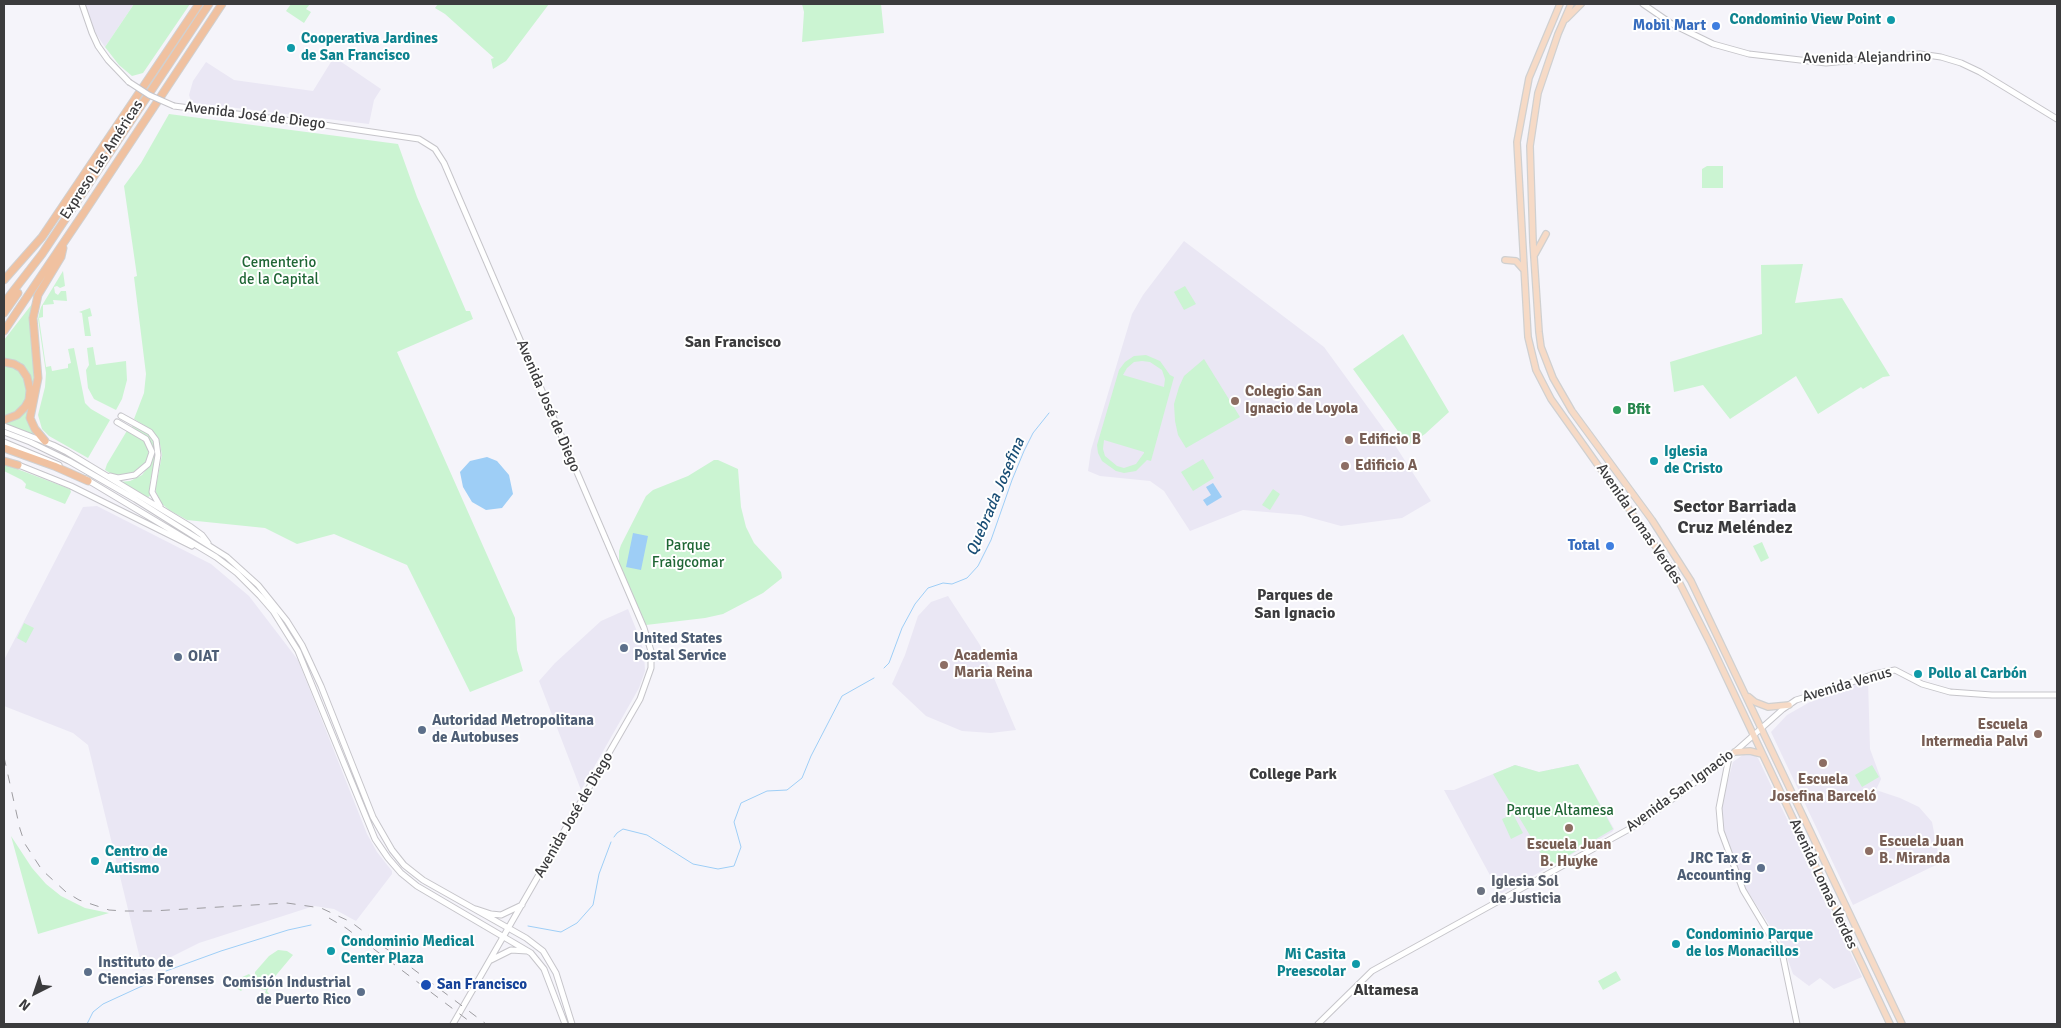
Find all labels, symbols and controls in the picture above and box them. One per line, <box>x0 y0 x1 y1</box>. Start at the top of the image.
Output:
place label: Condominio View Point <box>1729 11 1881 29</box>
marker: Condominio View Point <box>1885 14 1897 26</box>
place label: Mobil Mart <box>1633 17 1706 35</box>
marker: Mobil Mart <box>1710 20 1722 32</box>
place label: Cooperativa Jardines de San Francisco <box>301 30 438 65</box>
marker: Cooperativa Jardines de San Francisco <box>285 42 297 54</box>
street label: Avenida Alejandrino <box>1803 48 1931 68</box>
street label: Expreso Las Américas <box>57 97 147 223</box>
street label: Avenida José de Diego <box>184 98 326 134</box>
park label: Cementerio de la Capital <box>239 254 319 289</box>
district label: San Francisco <box>685 333 781 353</box>
street label: Avenida José de Diego <box>512 337 584 475</box>
place label: Colegio San Ignacio de Loyola <box>1245 383 1358 418</box>
marker: Colegio San Ignacio de Loyola <box>1229 395 1241 407</box>
place label: Bfit <box>1627 401 1651 419</box>
marker: Bfit <box>1611 404 1623 416</box>
place label: Edificio B <box>1359 431 1421 449</box>
marker: Edificio B <box>1343 434 1355 446</box>
water label: Quebrada Josefina <box>963 435 1029 559</box>
place label: Iglesia de Cristo <box>1664 443 1723 478</box>
marker: Iglesia de Cristo <box>1648 455 1660 467</box>
place label: Edificio A <box>1355 457 1417 475</box>
marker: Edificio A <box>1339 460 1351 472</box>
street label: Avenida Lomas Verdes <box>1592 460 1686 588</box>
district label: Sector Barriada Cruz Meléndez <box>1673 496 1797 538</box>
park label: Parque Fraigcomar <box>652 537 724 572</box>
place label: Total <box>1568 537 1600 555</box>
marker: Total <box>1604 540 1616 552</box>
district label: Parques de San Ignacio <box>1255 586 1335 624</box>
place label: United States Postal Service <box>634 630 726 665</box>
marker: United States Postal Service <box>618 642 630 654</box>
place label: Academia Maria Reina <box>954 647 1033 682</box>
place label: OIAT <box>188 648 219 666</box>
marker: OIAT <box>172 651 184 663</box>
marker: Academia Maria Reina <box>938 659 950 671</box>
street label: Avenida Venus <box>1800 664 1894 706</box>
place label: Pollo al Carbón <box>1928 665 2027 683</box>
marker: Pollo al Carbón <box>1912 668 1924 680</box>
place label: Autoridad Metropolitana de Autobuses <box>432 712 594 747</box>
place label: Escuela Intermedia Palvi <box>1921 716 2028 751</box>
marker: Autoridad Metropolitana de Autobuses <box>416 724 428 736</box>
marker: Escuela Intermedia Palvi <box>2032 728 2044 740</box>
street label: Avenida San Ignacio <box>1623 746 1737 836</box>
street label: Avenida José de Diego <box>531 749 617 881</box>
marker: Escuela Josefina Barceló <box>1817 757 1829 769</box>
district label: College Park <box>1249 765 1337 785</box>
place label: Escuela Josefina Barceló <box>1770 771 1876 806</box>
park label: Parque Altamesa <box>1506 802 1614 820</box>
street label: Avenida Lomas Verdes <box>1785 816 1861 952</box>
marker: Escuela Juan B. Huyke <box>1563 822 1575 834</box>
place label: Escuela Juan B. Miranda <box>1879 833 1964 868</box>
place label: Escuela Juan B. Huyke <box>1527 836 1611 871</box>
place label: Centro de Autismo <box>105 843 168 878</box>
marker: Escuela Juan B. Miranda <box>1863 845 1875 857</box>
place label: JRC Tax & Accounting <box>1677 850 1751 885</box>
marker: Centro de Autismo <box>89 855 101 867</box>
marker: JRC Tax & Accounting <box>1755 862 1767 874</box>
place label: Iglesia Sol de Justicia <box>1491 873 1561 908</box>
marker: Iglesia Sol de Justicia <box>1475 885 1487 897</box>
place label: Condominio Parque de los Monacillos <box>1686 926 1813 961</box>
place label: Condominio Medical Center Plaza <box>341 933 474 968</box>
marker: Condominio Parque de los Monacillos <box>1670 938 1682 950</box>
marker: Condominio Medical Center Plaza <box>325 945 337 957</box>
place label: Mi Casita Preescolar <box>1277 946 1346 981</box>
place label: Instituto de Ciencias Forenses <box>98 954 214 989</box>
marker: Mi Casita Preescolar <box>1350 958 1362 970</box>
marker: Instituto de Ciencias Forenses <box>82 966 94 978</box>
north arrow <box>10 968 60 1018</box>
place label: Comisión Industrial de Puerto Rico <box>222 974 351 1009</box>
place label: San Francisco <box>437 976 527 994</box>
marker: San Francisco <box>419 978 433 992</box>
district label: Altamesa <box>1353 981 1419 1001</box>
marker: Comisión Industrial de Puerto Rico <box>355 986 367 998</box>
text: N <box>16 995 34 1014</box>

